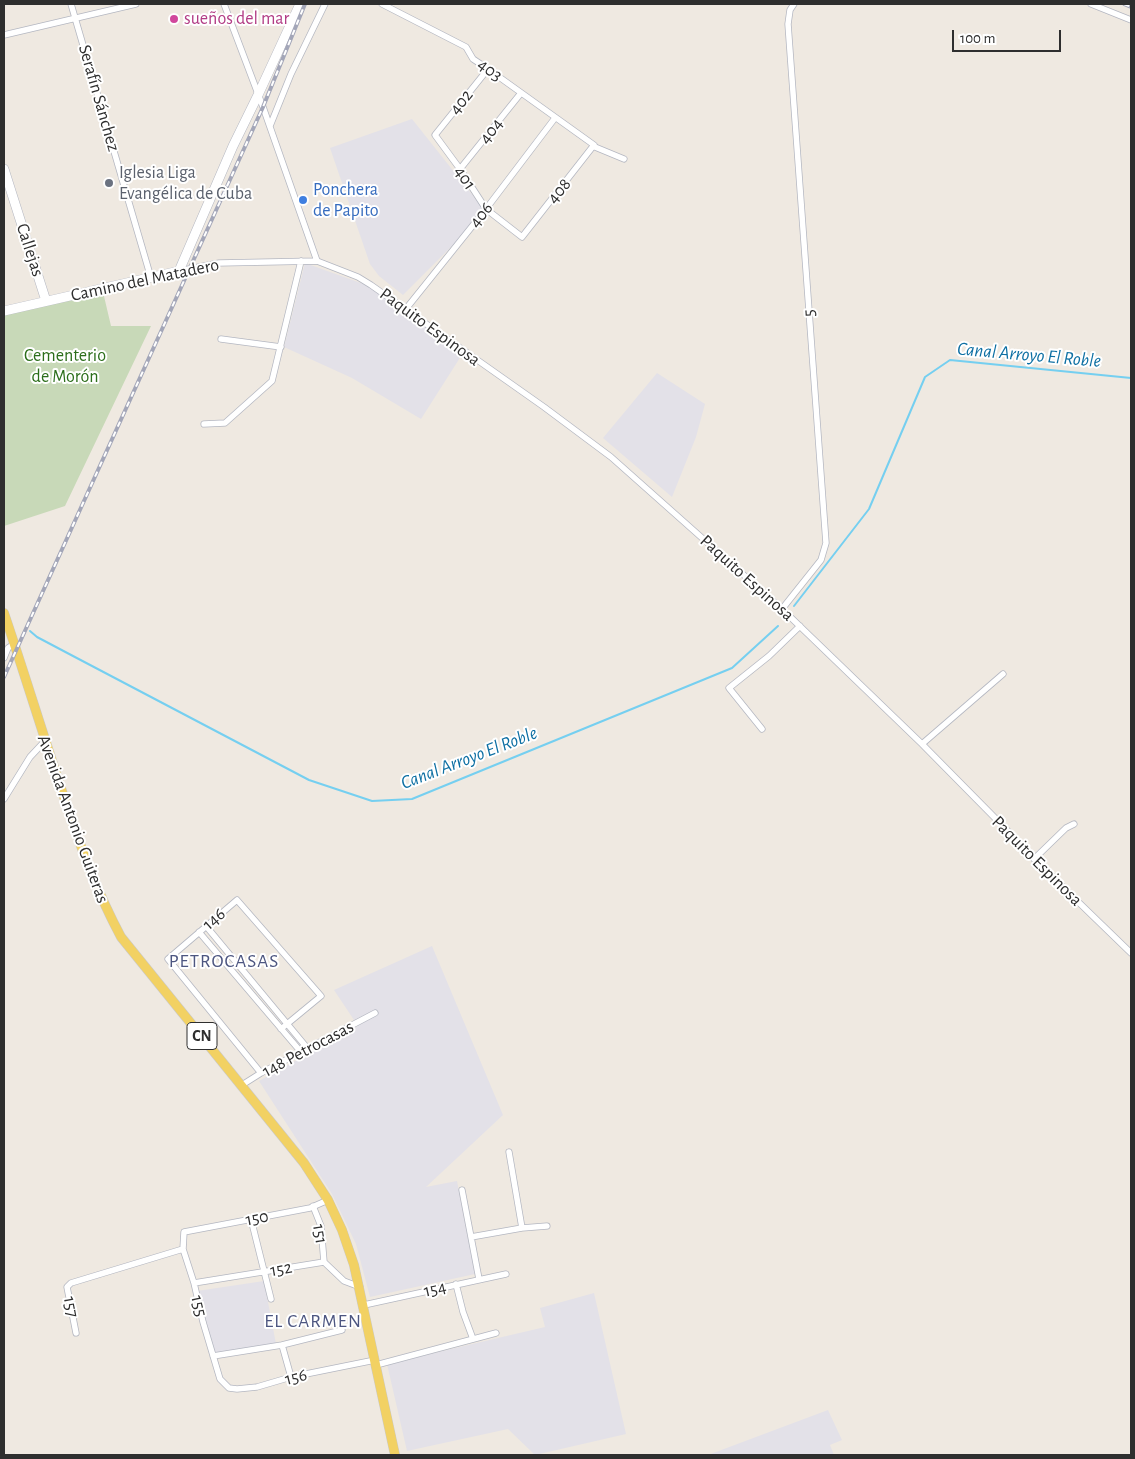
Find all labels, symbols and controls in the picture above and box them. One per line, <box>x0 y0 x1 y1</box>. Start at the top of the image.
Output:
place label: sueños del mar <box>184 8 289 30</box>
marker: sueños del mar <box>168 13 180 25</box>
scale bar <box>955 20 1064 52</box>
text: 100 m <box>960 31 995 46</box>
street label: Serafín Sánchez <box>73 42 125 154</box>
street label: 403 <box>473 54 507 86</box>
street label: 402 <box>444 85 478 119</box>
street label: 404 <box>474 114 508 148</box>
place label: Iglesia Liga Evangélica de Cuba <box>119 162 252 204</box>
street label: 401 <box>449 162 481 194</box>
street label: 408 <box>542 174 576 208</box>
marker: Iglesia Liga Evangélica de Cuba <box>103 177 115 189</box>
place label: Ponchera de Papito <box>313 179 379 222</box>
marker: Ponchera de Papito <box>297 194 309 206</box>
street label: 406 <box>464 198 498 232</box>
street label: Callejas <box>11 221 49 279</box>
street label: Camino del Matadero <box>69 254 221 306</box>
street label: Paquito Espinosa <box>375 283 485 371</box>
street label: 5 <box>798 308 820 318</box>
water label: Canal Arroyo El Roble <box>956 337 1102 373</box>
park label: Cementerio de Morón <box>24 345 106 388</box>
street label: Paquito Espinosa <box>695 530 799 626</box>
water label: Canal Arroyo El Roble <box>398 722 540 794</box>
street label: Avenida Antonio Guiteras <box>33 732 113 906</box>
street label: Paquito Espinosa <box>987 811 1087 911</box>
street label: 146 <box>198 903 230 935</box>
district label: PETROCASAS <box>167 950 281 972</box>
street label: 148 Petrocasas <box>259 1016 357 1082</box>
road number: CN <box>187 1022 217 1050</box>
street label: 150 <box>244 1205 270 1231</box>
street label: 151 <box>308 1222 332 1246</box>
street label: 152 <box>268 1256 294 1282</box>
street label: 154 <box>422 1276 448 1302</box>
street label: 155 <box>186 1293 212 1319</box>
street label: 157 <box>58 1295 84 1319</box>
district label: EL CARMEN <box>263 1310 363 1332</box>
street label: 156 <box>283 1364 309 1390</box>

